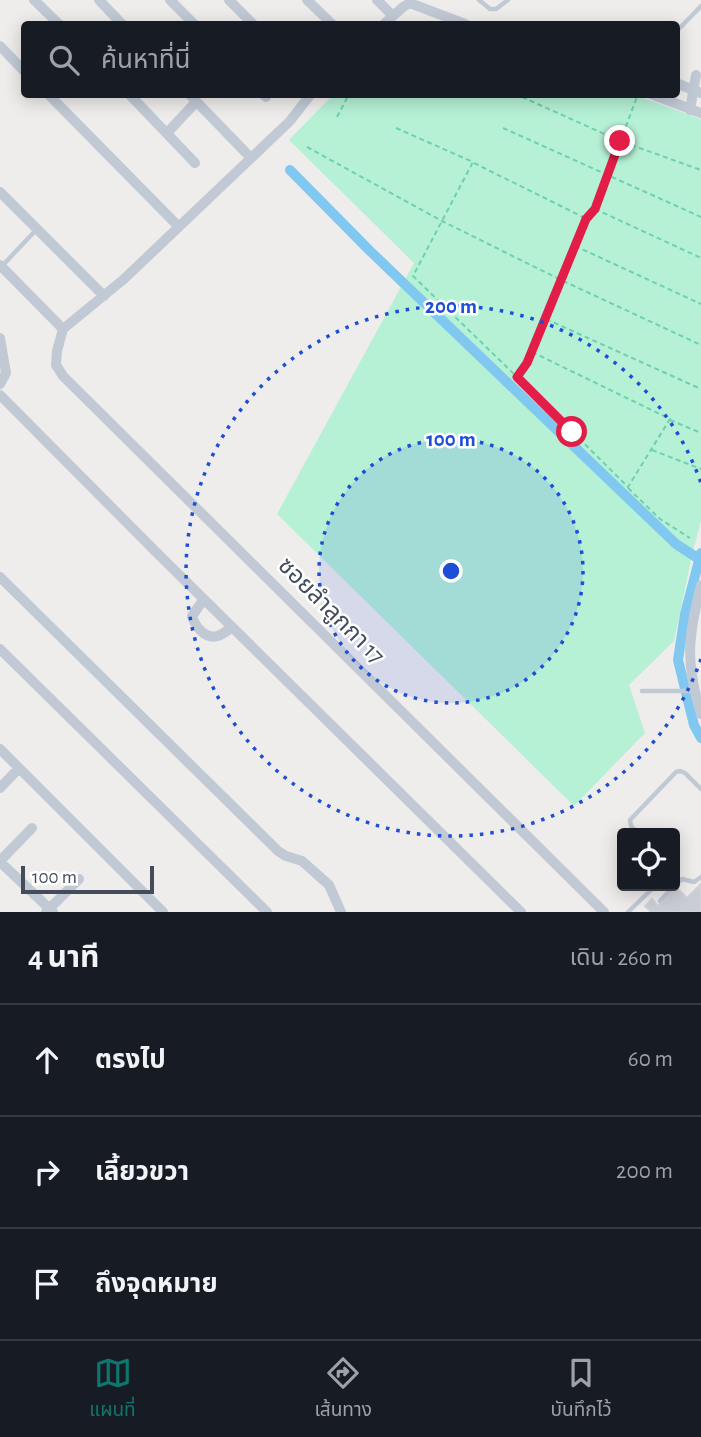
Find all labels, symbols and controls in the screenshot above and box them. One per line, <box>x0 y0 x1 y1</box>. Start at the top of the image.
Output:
search box <box>21 21 680 98</box>
icon: search <box>45 41 83 79</box>
text: ค้นหาที่นี่ <box>101 47 191 73</box>
route end <box>604 125 635 156</box>
text: 200 m <box>425 296 477 317</box>
route start <box>556 416 587 447</box>
text: 100 m <box>426 429 476 450</box>
street label: ซอยลำลูกกา 17 <box>272 553 389 670</box>
centre of rings <box>439 559 463 583</box>
map controls <box>617 828 680 891</box>
button: locate <box>617 828 680 891</box>
scale bar <box>21 863 154 895</box>
text: 100 m <box>32 868 77 887</box>
text: 4 นาที <box>28 943 99 973</box>
text: เดิน · 260 m <box>570 947 673 970</box>
icon: ahead <box>28 1041 66 1079</box>
text: ตรงไป <box>95 1047 166 1073</box>
text: 60 m <box>628 1048 673 1071</box>
icon: right <box>28 1153 66 1191</box>
text: เลี้ยวขวา <box>95 1159 189 1185</box>
text: 200 m <box>616 1160 673 1183</box>
icon: arrive <box>28 1265 66 1303</box>
text: ถึงจุดหมาย <box>95 1271 218 1297</box>
tab: แผนที่ <box>89 1354 136 1425</box>
tab: เส้นทาง <box>314 1354 372 1425</box>
tab: บันทึกไว้ <box>551 1354 612 1425</box>

